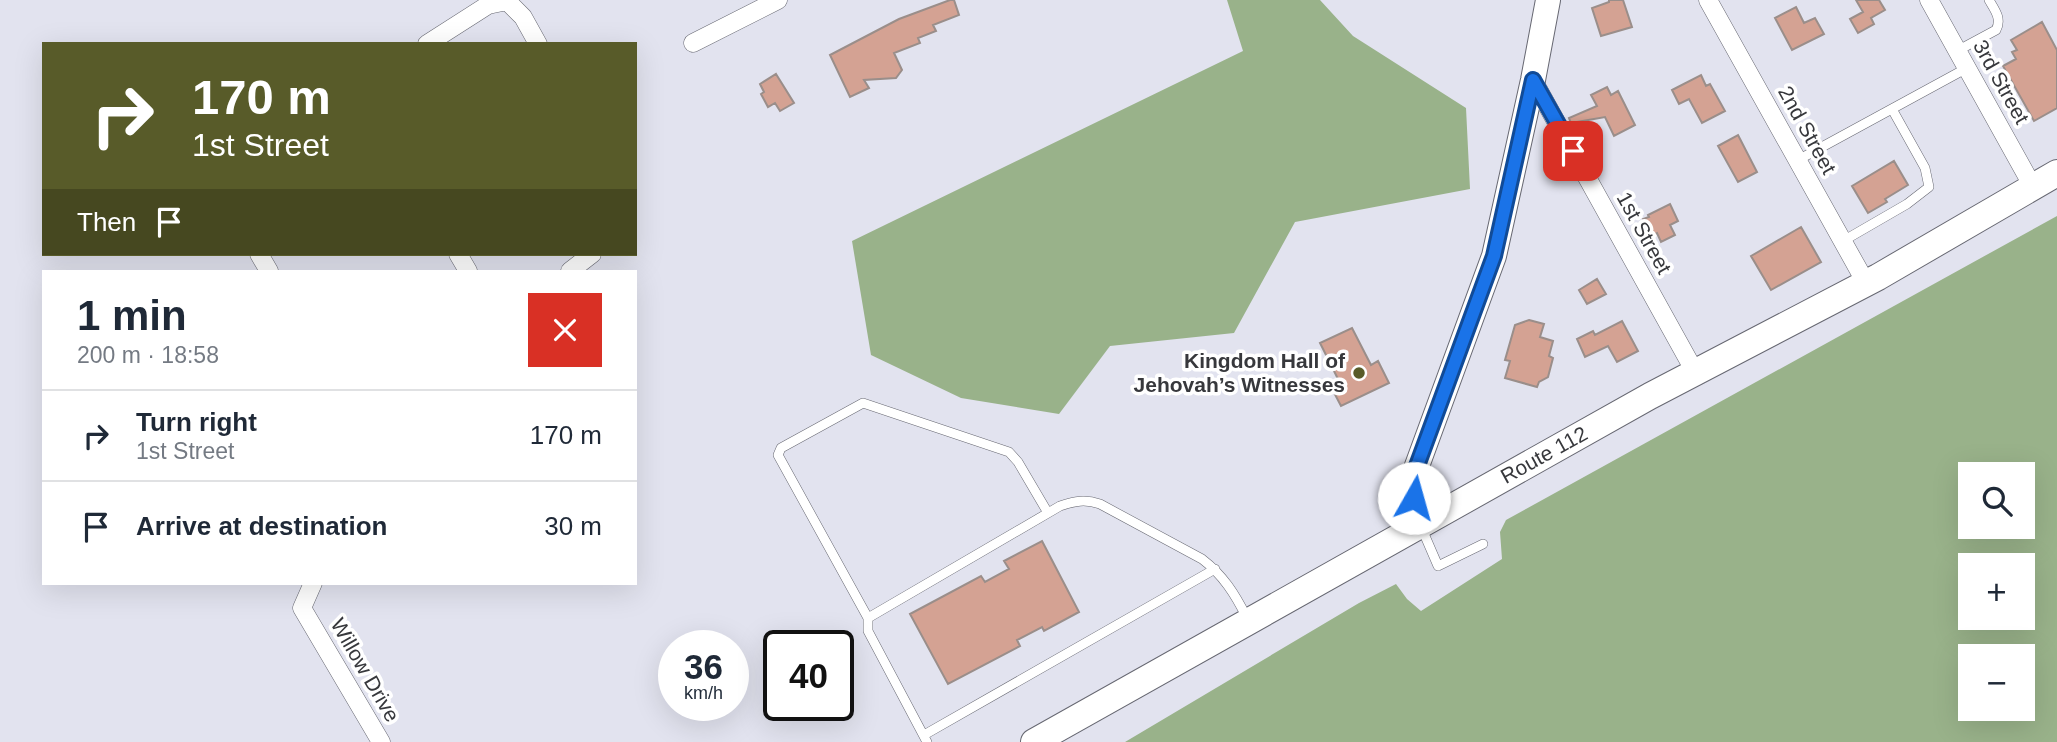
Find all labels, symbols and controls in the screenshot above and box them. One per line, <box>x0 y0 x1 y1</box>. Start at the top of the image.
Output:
street label: 3rd Street <box>1969 36 2034 128</box>
icon: right <box>77 70 168 161</box>
text: 170 m <box>192 70 331 124</box>
street label: 2nd Street <box>1774 82 1841 178</box>
pin <box>1543 121 1603 181</box>
text: 1st Street <box>192 127 329 163</box>
icon: arrive <box>1554 132 1592 170</box>
street label: 1st Street <box>1613 188 1676 278</box>
icon: arrive <box>150 203 188 241</box>
text: Then <box>77 207 136 237</box>
text: 1 min <box>77 292 187 339</box>
button: close <box>528 293 602 367</box>
text: 200 m · 18:58 <box>77 342 219 368</box>
place label: Kingdom Hall of Jehovah’s Witnesses <box>1134 349 1346 396</box>
marker: Kingdom Hall of Jehovah’s Witnesses <box>1351 365 1367 381</box>
text: Turn right <box>136 407 257 437</box>
icon: right <box>77 417 115 455</box>
text: 170 m <box>530 420 602 450</box>
street label: Route 112 <box>1496 421 1591 488</box>
text: 1st Street <box>136 438 234 464</box>
position arrow <box>1377 461 1451 535</box>
map controls <box>1958 462 2035 721</box>
button: search <box>1958 462 2035 539</box>
icon: arrive <box>77 508 115 546</box>
text: Arrive at destination <box>136 511 387 541</box>
text: 30 m <box>544 511 602 541</box>
button: + <box>1958 553 2035 630</box>
street label: Willow Drive <box>327 614 404 726</box>
speed limit sign: 40 <box>763 630 854 721</box>
button: − <box>1958 644 2035 721</box>
text: 36 <box>684 647 723 686</box>
text: km/h <box>684 683 723 703</box>

